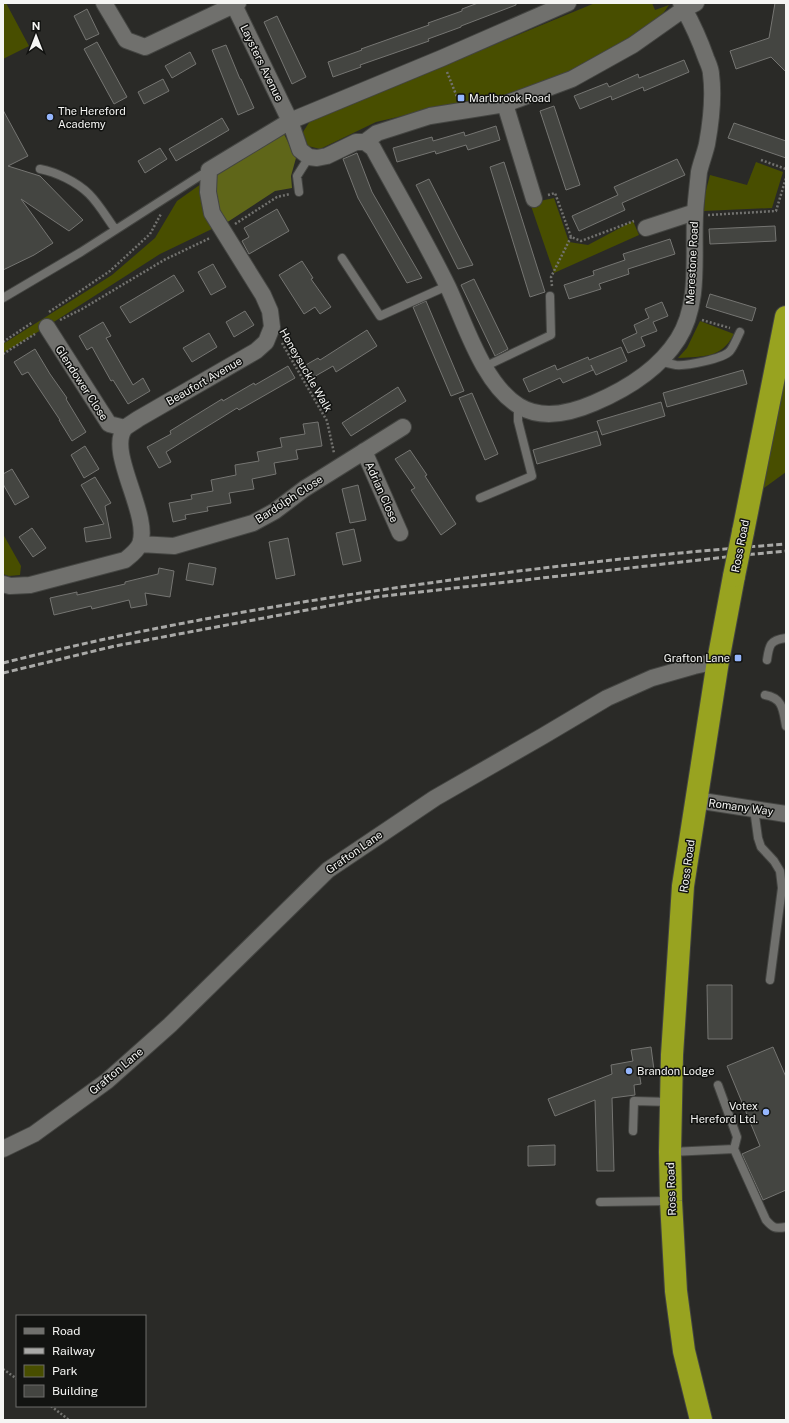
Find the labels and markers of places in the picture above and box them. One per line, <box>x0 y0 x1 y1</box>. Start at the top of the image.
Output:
place label: Marlbrook Road <box>469 92 550 104</box>
marker: Marlbrook Road <box>456 93 466 103</box>
place label: The Hereford Academy <box>58 105 126 130</box>
marker: The Hereford Academy <box>45 112 55 122</box>
place label: Grafton Lane <box>664 652 730 664</box>
marker: Grafton Lane <box>733 653 743 663</box>
place label: Brandon Lodge <box>637 1065 715 1077</box>
marker: Brandon Lodge <box>624 1066 634 1076</box>
place label: Votex Hereford Ltd. <box>690 1100 758 1125</box>
marker: Votex Hereford Ltd. <box>761 1107 771 1117</box>

